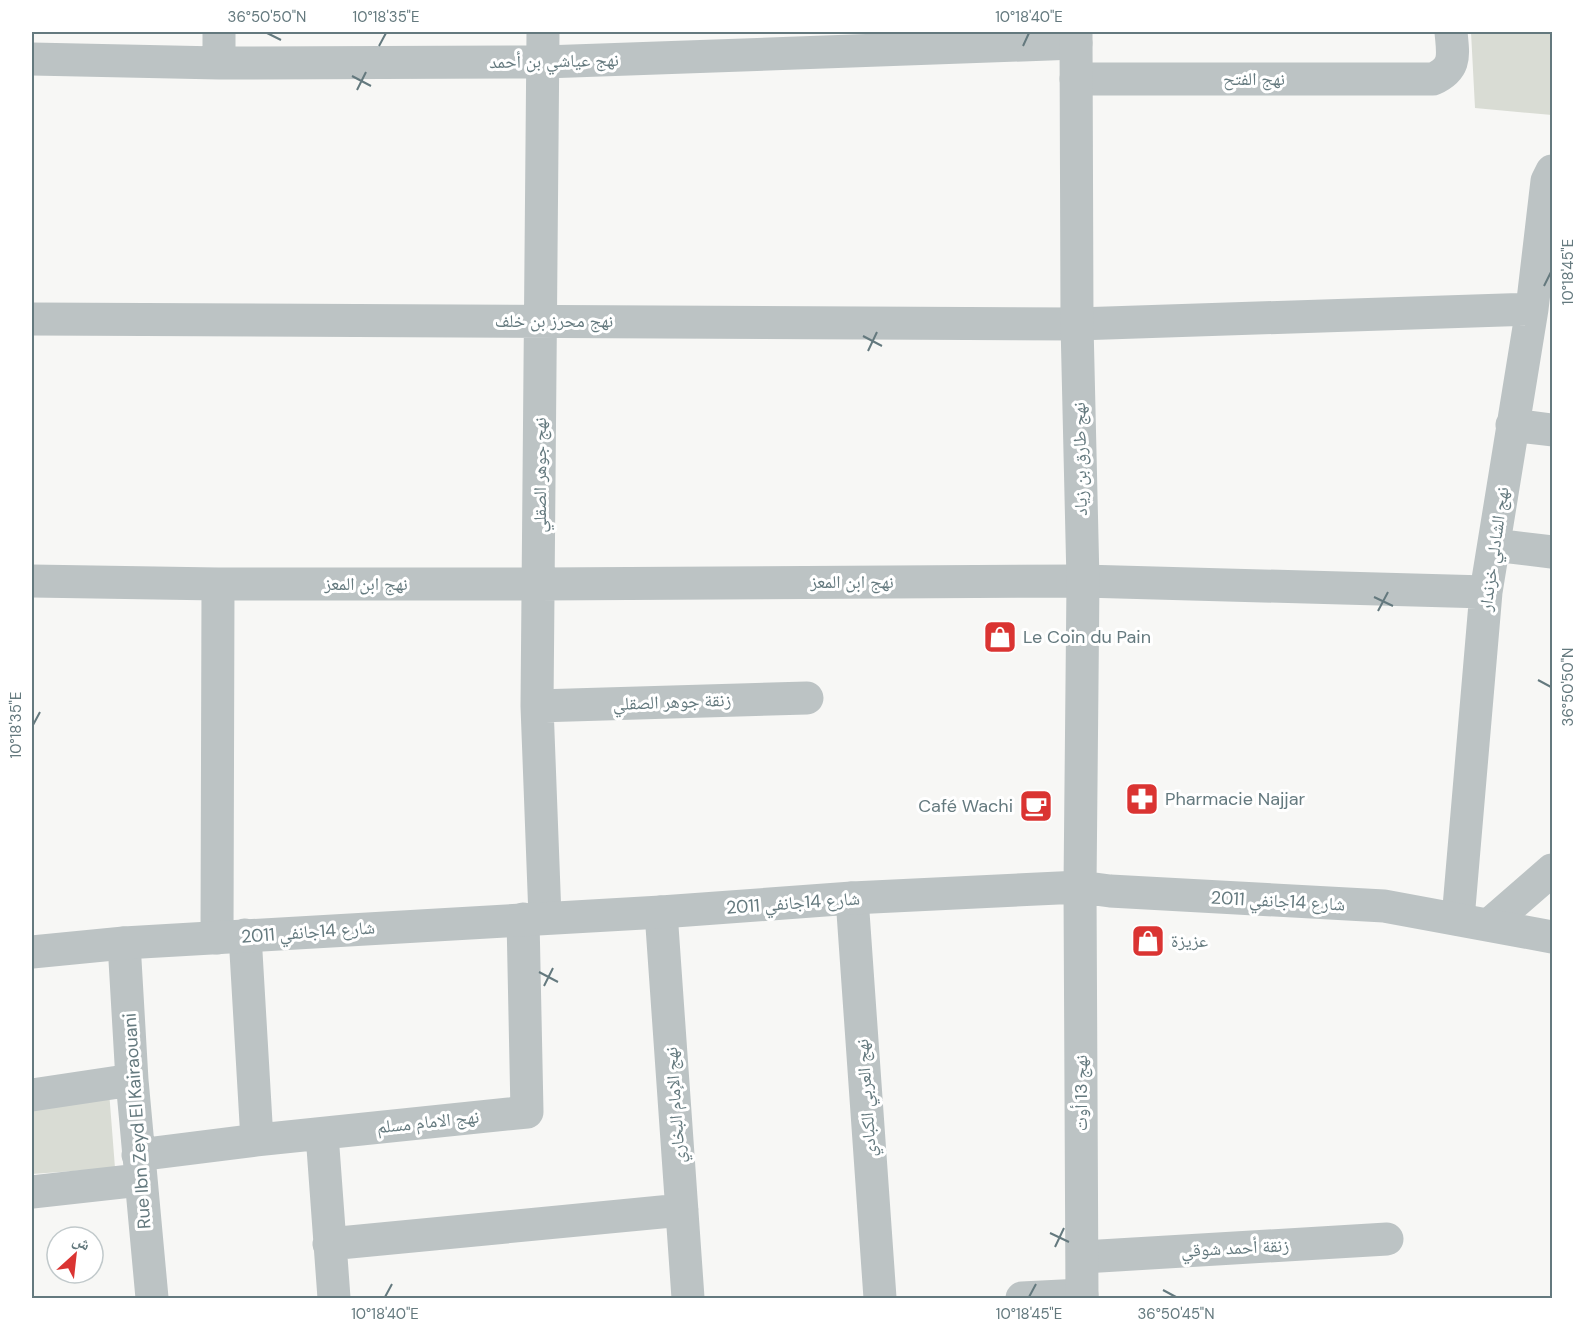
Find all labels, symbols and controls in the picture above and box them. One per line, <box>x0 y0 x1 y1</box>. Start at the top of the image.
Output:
text: 36°50'50"N <box>228 7 306 27</box>
text: 10°18'35"E <box>353 7 419 27</box>
text: 10°18'40"E <box>995 7 1063 27</box>
street label: نهج عياشي بن أحمد <box>489 48 619 77</box>
street label: نهج الفتح <box>1223 67 1285 91</box>
text: 10°18'45"E <box>1558 239 1578 305</box>
street label: نهج محرز بن خلف <box>495 309 613 333</box>
street label: نهج طارق بن زياد <box>1067 402 1093 516</box>
street label: نهج جوهر الصقلي <box>528 417 555 533</box>
street label: نهج الشادلي خزندار <box>1473 485 1517 614</box>
street label: نهج ابن المعز <box>809 570 894 594</box>
street label: نهج ابن المعز <box>323 572 408 596</box>
shop icon: Le Coin du Pain <box>982 619 1018 655</box>
place label: Le Coin du Pain <box>1023 625 1151 649</box>
text: 36°50'50"N <box>1558 648 1578 726</box>
street label: زنقة جوهر الصقلي <box>612 688 732 719</box>
text: 10°18'35"E <box>6 692 26 758</box>
pharmacy icon: Pharmacie Najjar <box>1124 781 1160 817</box>
place label: Pharmacie Najjar <box>1165 787 1305 811</box>
cafe icon: Café Wachi <box>1018 788 1054 824</box>
place label: Café Wachi <box>918 794 1013 818</box>
street label: شارع 14جانفي 2011 <box>725 886 861 922</box>
street label: شارع 14جانفي 2011 <box>1210 886 1346 919</box>
street label: شارع 14جانفي 2011 <box>240 915 376 951</box>
shop icon: عزيزة <box>1130 923 1166 959</box>
place label: عزيزة <box>1171 929 1208 953</box>
street label: Rue Ibn Zeyd El Kairaouani <box>117 1012 157 1230</box>
street label: نهج العربي الكبادي <box>850 1038 885 1158</box>
street label: نهج الإمام البخاري <box>659 1046 694 1164</box>
street label: نهج 13 أوت <box>1069 1055 1093 1131</box>
street label: نهج الامام مسلم <box>376 1105 480 1139</box>
north arrow <box>45 1225 105 1285</box>
text: ش <box>69 1229 94 1255</box>
street label: زنقة أحمد شوقي <box>1180 1233 1290 1265</box>
text: 10°18'40"E <box>351 1304 419 1324</box>
text: 10°18'45"E <box>996 1304 1062 1324</box>
text: 36°50'45"N <box>1137 1304 1215 1324</box>

